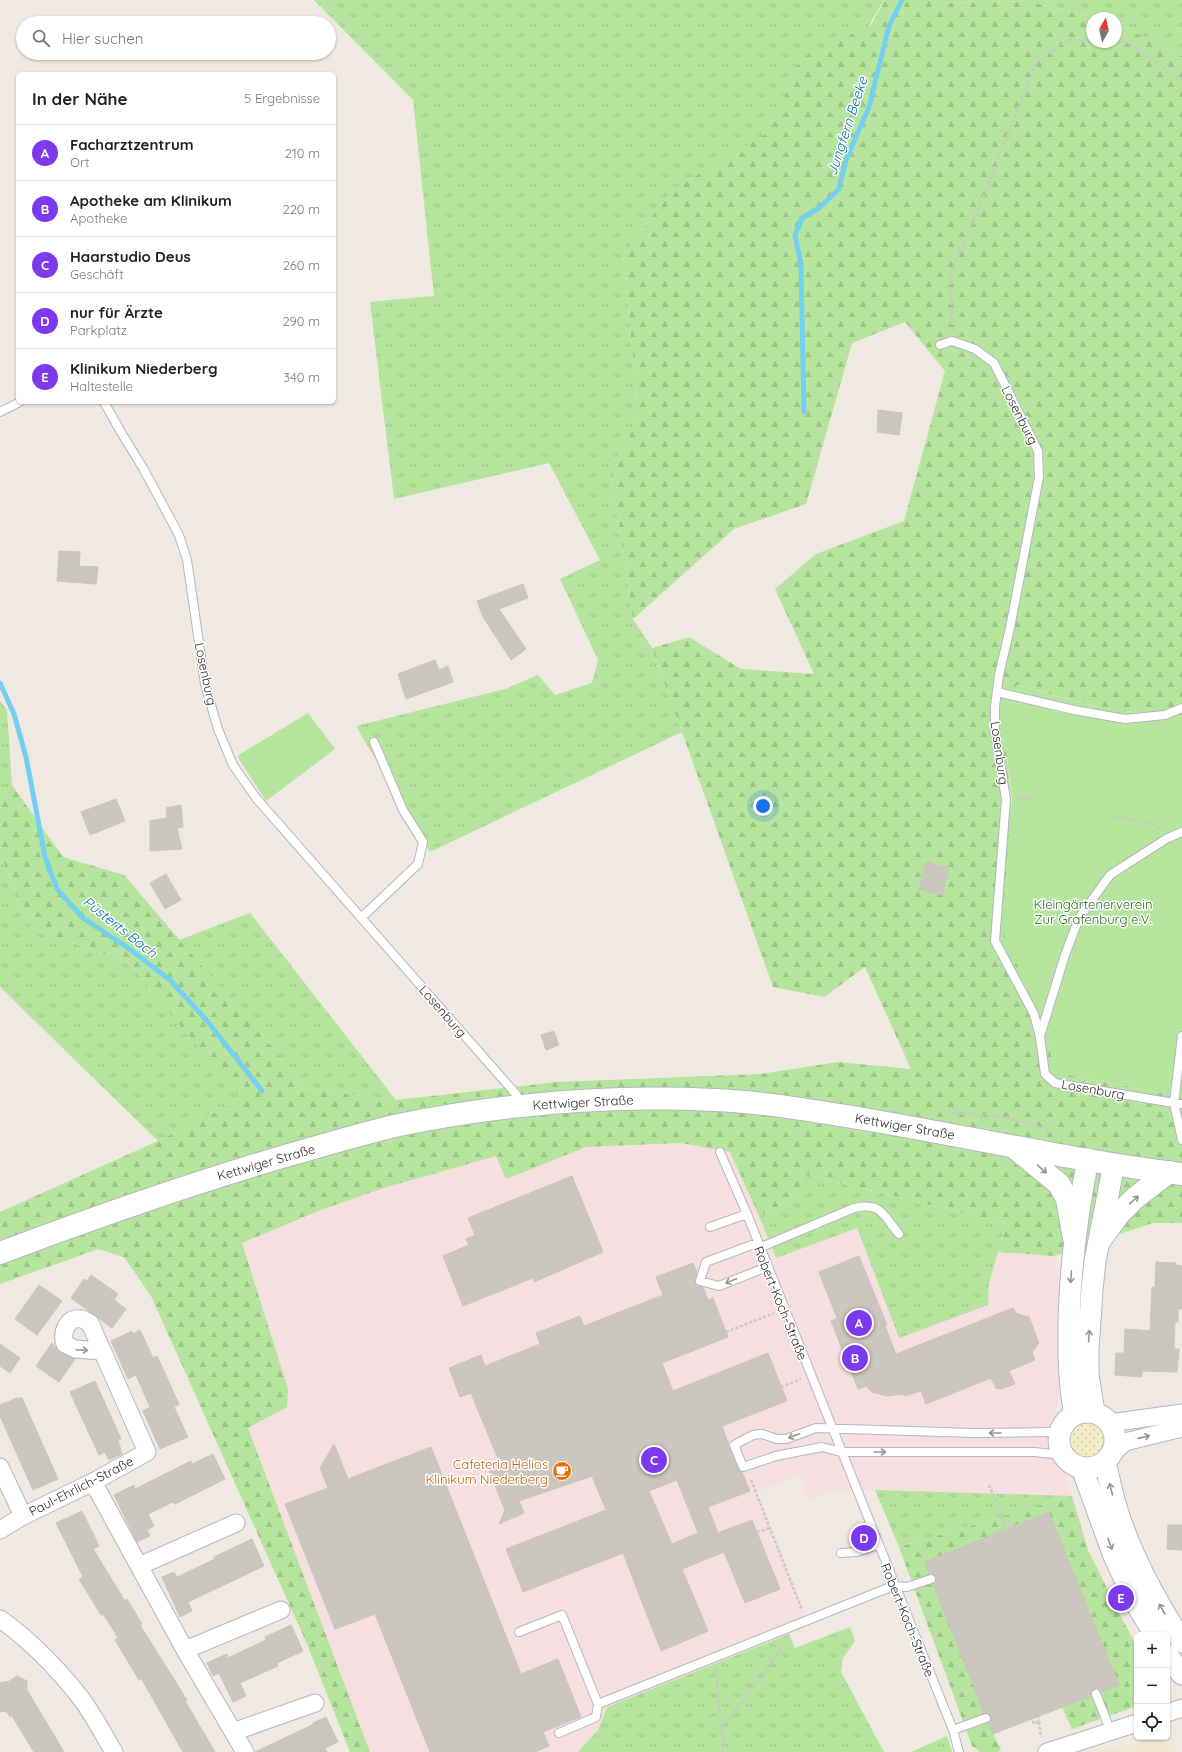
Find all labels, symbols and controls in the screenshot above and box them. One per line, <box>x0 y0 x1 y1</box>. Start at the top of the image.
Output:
north arrow <box>1086 12 1122 48</box>
search box <box>16 16 336 60</box>
icon: search <box>30 27 52 49</box>
text: Hier suchen <box>62 29 143 48</box>
water label: Jungfern Beeke <box>823 73 872 178</box>
text: In der Nähe <box>32 88 128 109</box>
text: 5 Ergebnisse <box>244 90 320 106</box>
text: Facharztzentrum <box>70 135 194 154</box>
text: A <box>41 145 49 161</box>
text: 210 m <box>285 145 320 161</box>
text: Ort <box>70 154 89 170</box>
text: Apotheke am Klinikum <box>70 191 232 210</box>
text: B <box>41 201 49 217</box>
text: 220 m <box>282 201 320 217</box>
text: Apotheke <box>70 210 127 226</box>
text: Haarstudio Deus <box>70 247 191 266</box>
text: C <box>41 257 49 273</box>
text: 260 m <box>283 257 320 273</box>
text: Geschäft <box>70 266 124 282</box>
text: nur für Ärzte <box>70 303 163 322</box>
text: D <box>40 313 50 329</box>
text: 290 m <box>282 313 320 329</box>
text: Parkplatz <box>70 322 127 338</box>
text: Klinikum Niederberg <box>70 359 218 378</box>
text: E <box>41 369 49 385</box>
text: 340 m <box>283 369 320 385</box>
text: Haltestelle <box>70 378 133 394</box>
street label: Losenburg <box>998 383 1042 447</box>
street label: Losenburg <box>192 641 220 707</box>
street label: Losenburg <box>988 720 1012 786</box>
your location <box>753 796 773 816</box>
water label: Püsterts Bach <box>79 893 161 962</box>
park label: Kleingärtenerverein Zur Grafenburg e.V. <box>1034 896 1152 927</box>
street label: Losenburg <box>416 982 470 1040</box>
street label: Losenburg <box>1060 1076 1126 1102</box>
street label: Kettwiger Straße <box>532 1091 634 1113</box>
street label: Kettwiger Straße <box>854 1109 956 1143</box>
street label: Kettwiger Straße <box>215 1140 317 1184</box>
one-way arrow <box>1037 1164 1047 1173</box>
one-way arrow <box>1128 1196 1139 1205</box>
street label: Robert-Koch-Straße <box>751 1244 811 1362</box>
one-way arrow <box>1067 1270 1075 1283</box>
one-way arrow <box>725 1278 737 1286</box>
pin: A <box>846 1308 872 1338</box>
one-way arrow <box>1085 1330 1092 1343</box>
pin: B <box>842 1343 868 1373</box>
one-way arrow <box>75 1346 88 1353</box>
one-way arrow <box>989 1429 1002 1437</box>
one-way arrow <box>1138 1432 1151 1440</box>
one-way arrow <box>789 1433 801 1441</box>
pin: C <box>641 1445 667 1475</box>
one-way arrow <box>873 1448 886 1456</box>
street label: Paul-Ehrlich-Straße <box>26 1453 136 1519</box>
place label: Cafeteria Helios Klinikum Niederberg <box>426 1456 548 1487</box>
cafe icon: Cafeteria Helios Klinikum Niederberg <box>551 1460 573 1482</box>
one-way arrow <box>1107 1483 1115 1496</box>
pin: D <box>851 1523 877 1553</box>
one-way arrow <box>1106 1538 1114 1550</box>
street label: Robert-Koch-Straße <box>878 1561 938 1679</box>
pin: E <box>1108 1583 1134 1613</box>
one-way arrow <box>1157 1603 1165 1615</box>
map controls <box>1134 1632 1170 1740</box>
button: + <box>1134 1632 1170 1668</box>
button: − <box>1134 1668 1170 1704</box>
button: locate <box>1134 1704 1170 1740</box>

